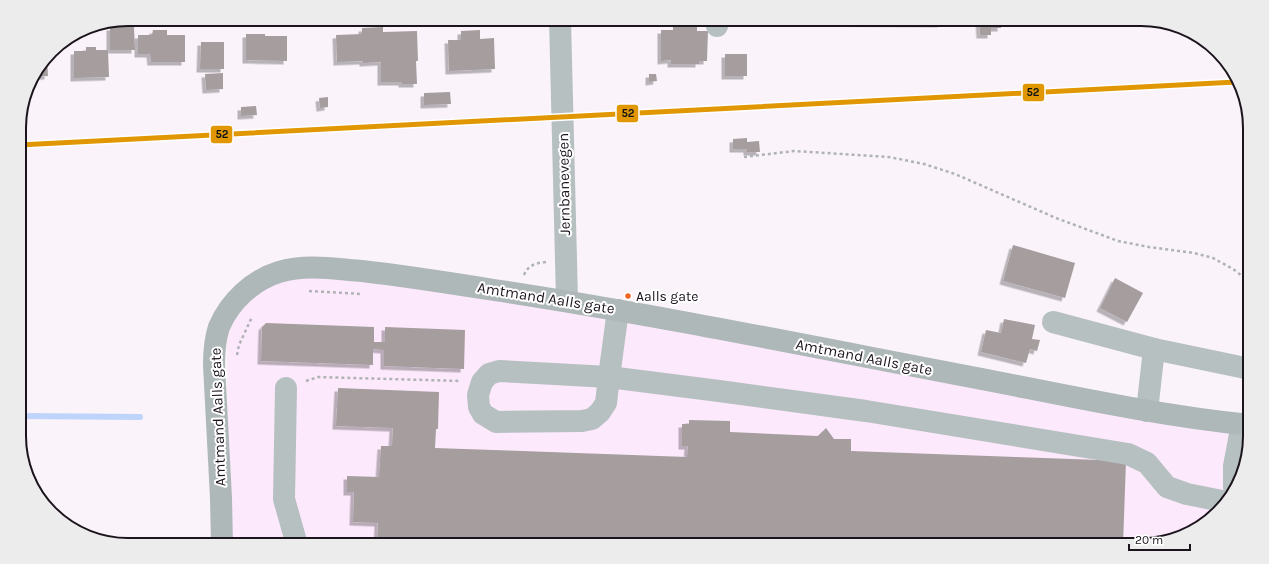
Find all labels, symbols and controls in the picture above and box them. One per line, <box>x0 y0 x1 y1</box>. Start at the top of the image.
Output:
line badge: 52 <box>1022 83 1045 102</box>
text: 52 <box>1026 86 1040 99</box>
line badge: 52 <box>616 104 639 123</box>
text: 52 <box>621 107 635 120</box>
line badge: 52 <box>210 125 233 144</box>
text: 52 <box>215 128 229 141</box>
street label: Jernbanevegen <box>554 133 574 235</box>
street label: Amtmand Aalls gate <box>476 278 616 318</box>
place label: Aalls gate <box>636 288 698 305</box>
marker: Aalls gate <box>623 291 633 301</box>
street label: Amtmand Aalls gate <box>794 335 934 379</box>
street label: Amtmand Aalls gate <box>207 347 229 487</box>
scale bar <box>1129 526 1190 552</box>
text: 20 m <box>1135 533 1163 547</box>

